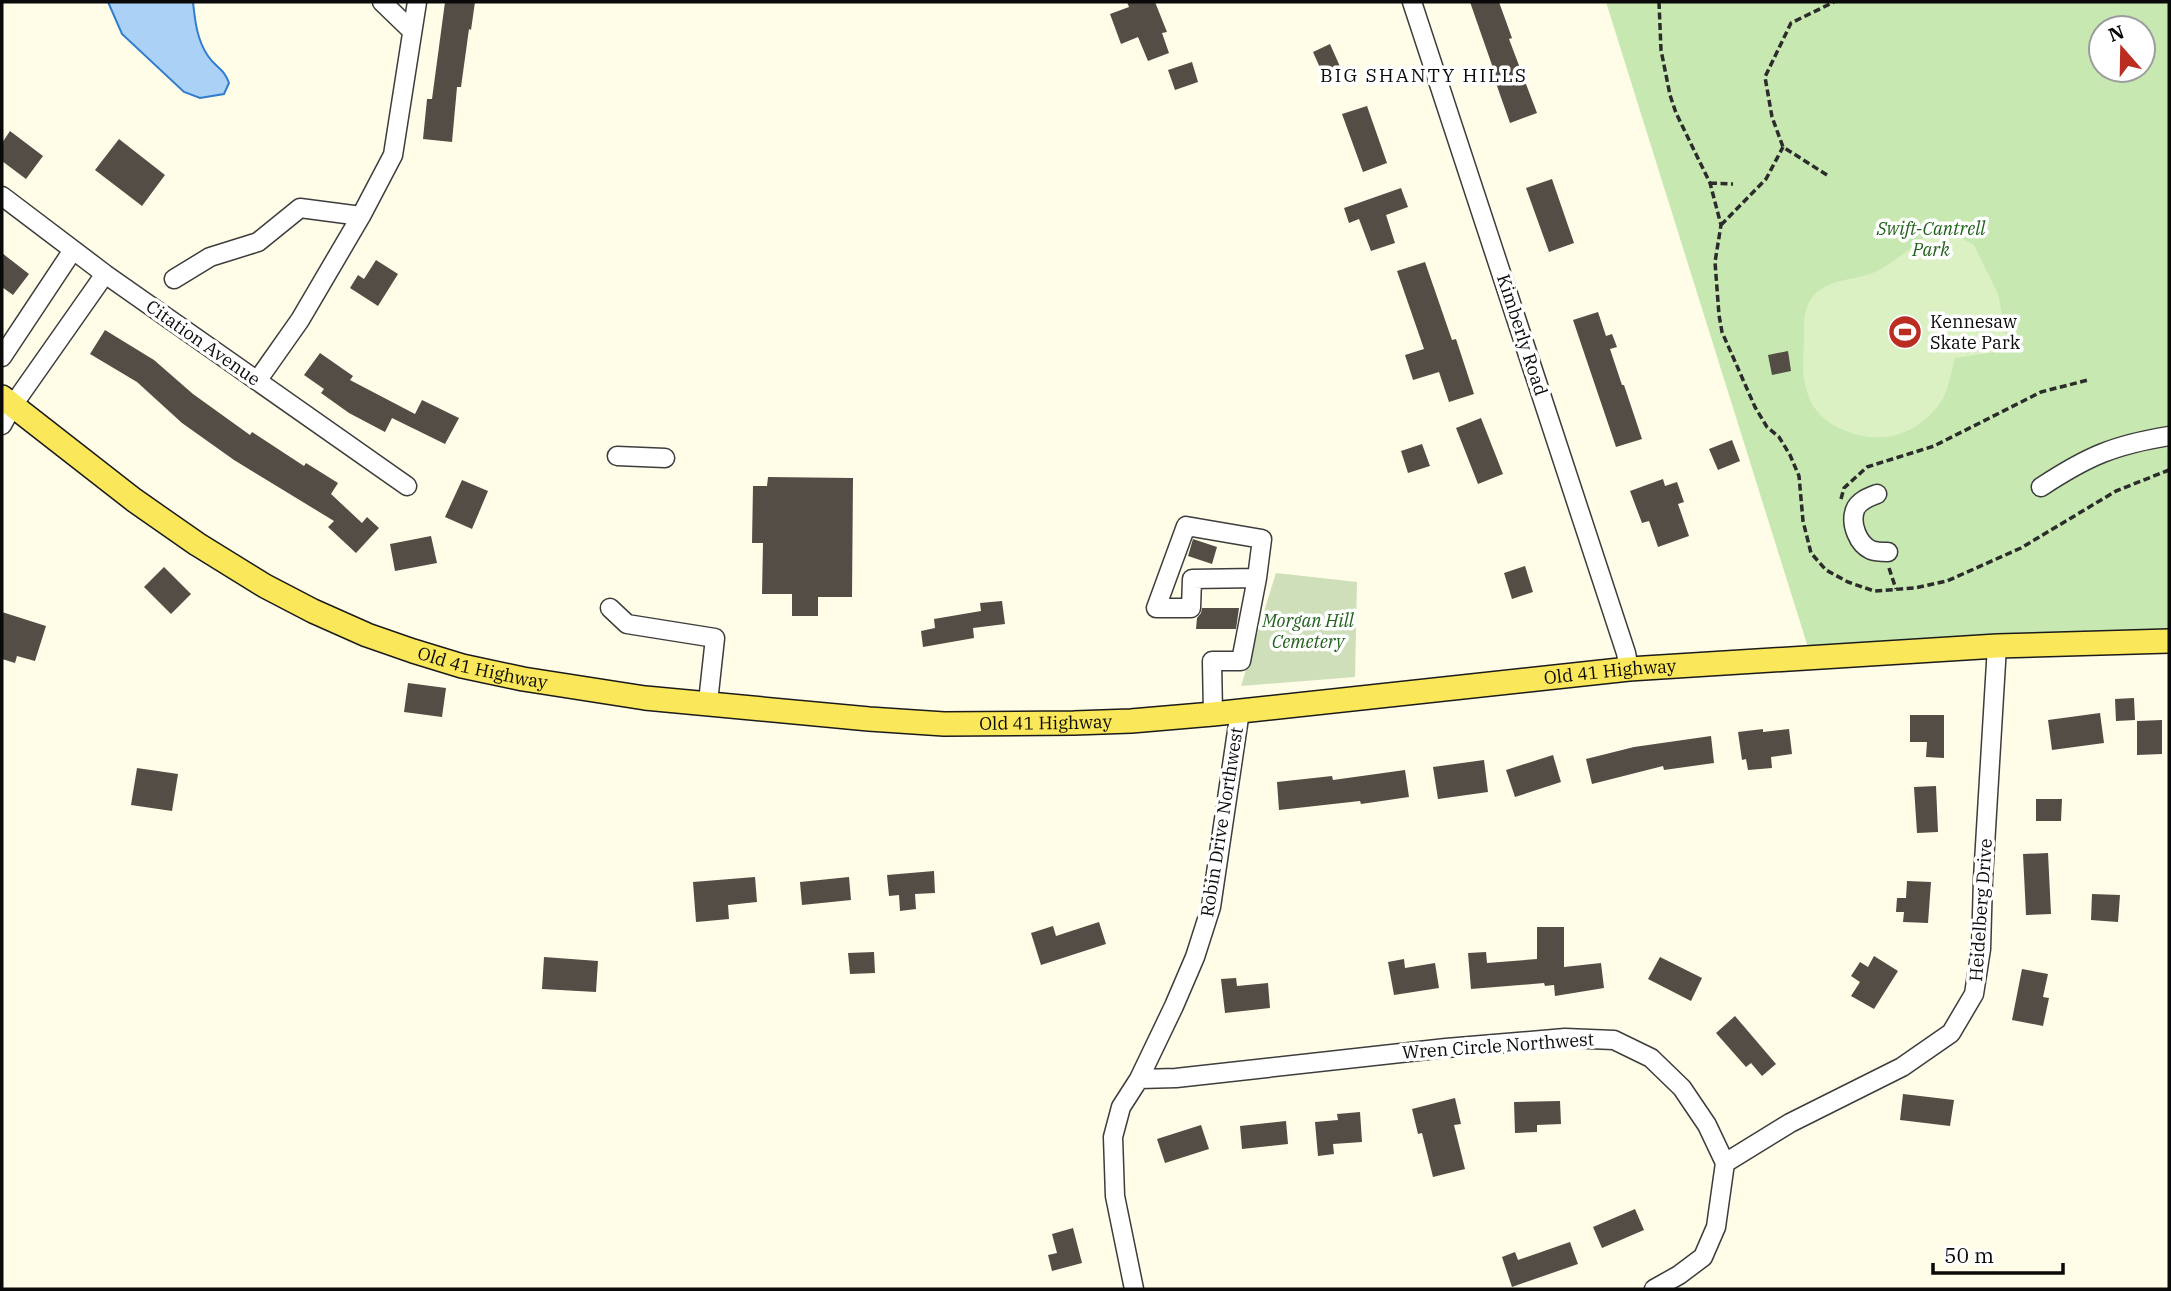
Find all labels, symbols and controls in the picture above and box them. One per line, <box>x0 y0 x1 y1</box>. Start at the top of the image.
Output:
north arrow <box>2087 14 2157 84</box>
text: N <box>2105 19 2127 47</box>
district label: BIG SHANTY HILLS <box>1320 63 1528 87</box>
park label: Swift-Cantrell Park <box>1876 217 1986 261</box>
street label: Kimberly Road <box>1492 271 1553 398</box>
street label: Citation Avenue <box>142 295 265 391</box>
place label: Kennesaw Skate Park <box>1930 310 2021 354</box>
sports icon: Kennesaw Skate Park <box>1886 313 1924 351</box>
park label: Morgan Hill Cemetery <box>1261 609 1355 653</box>
street label: Old 41 Highway <box>415 641 550 694</box>
street label: Old 41 Highway <box>1543 654 1677 689</box>
street label: Old 41 Highway <box>979 710 1113 735</box>
street label: Robin Drive Northwest <box>1195 725 1248 918</box>
street label: Heidelberg Drive <box>1964 838 1997 982</box>
street label: Wren Circle Northwest <box>1401 1027 1595 1064</box>
scale bar <box>1933 1232 2062 1276</box>
text: 50 m <box>1944 1241 1994 1269</box>

